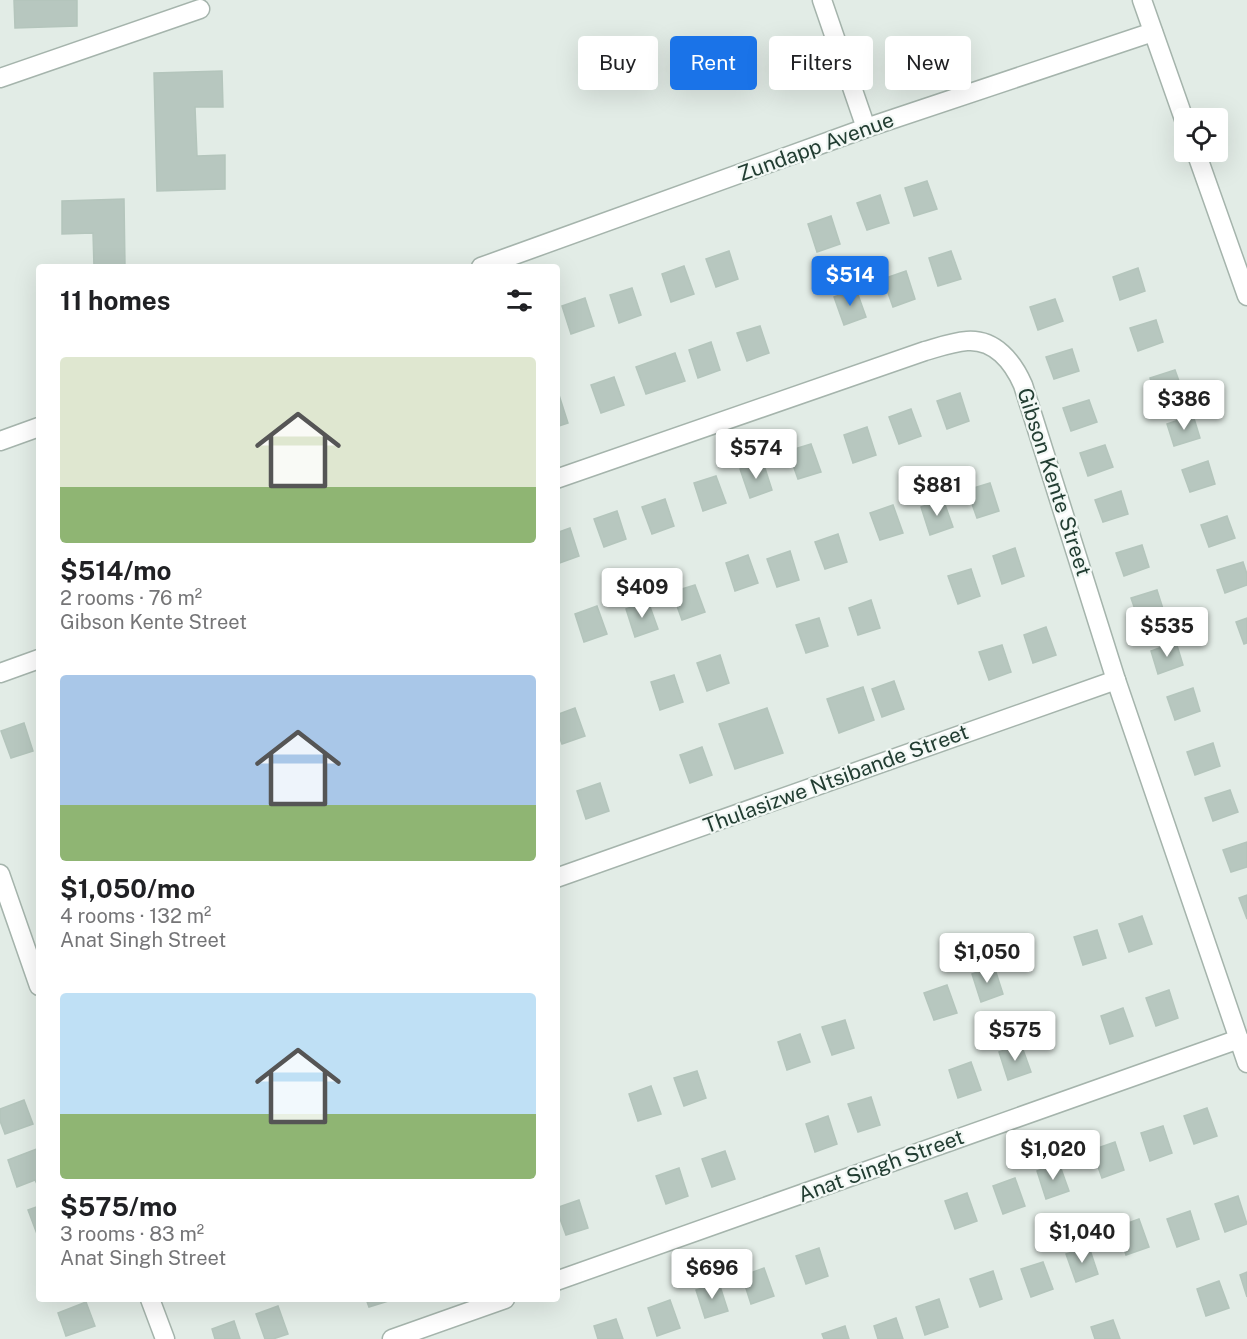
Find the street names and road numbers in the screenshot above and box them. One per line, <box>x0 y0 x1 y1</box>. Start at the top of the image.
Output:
street label: Zundapp Avenue <box>734 107 897 186</box>
street label: Gibson Kente Street <box>1012 385 1097 579</box>
street label: Thulasizwe Ntsibande Street <box>700 719 972 838</box>
street label: Anat Singh Street <box>795 1124 967 1207</box>

